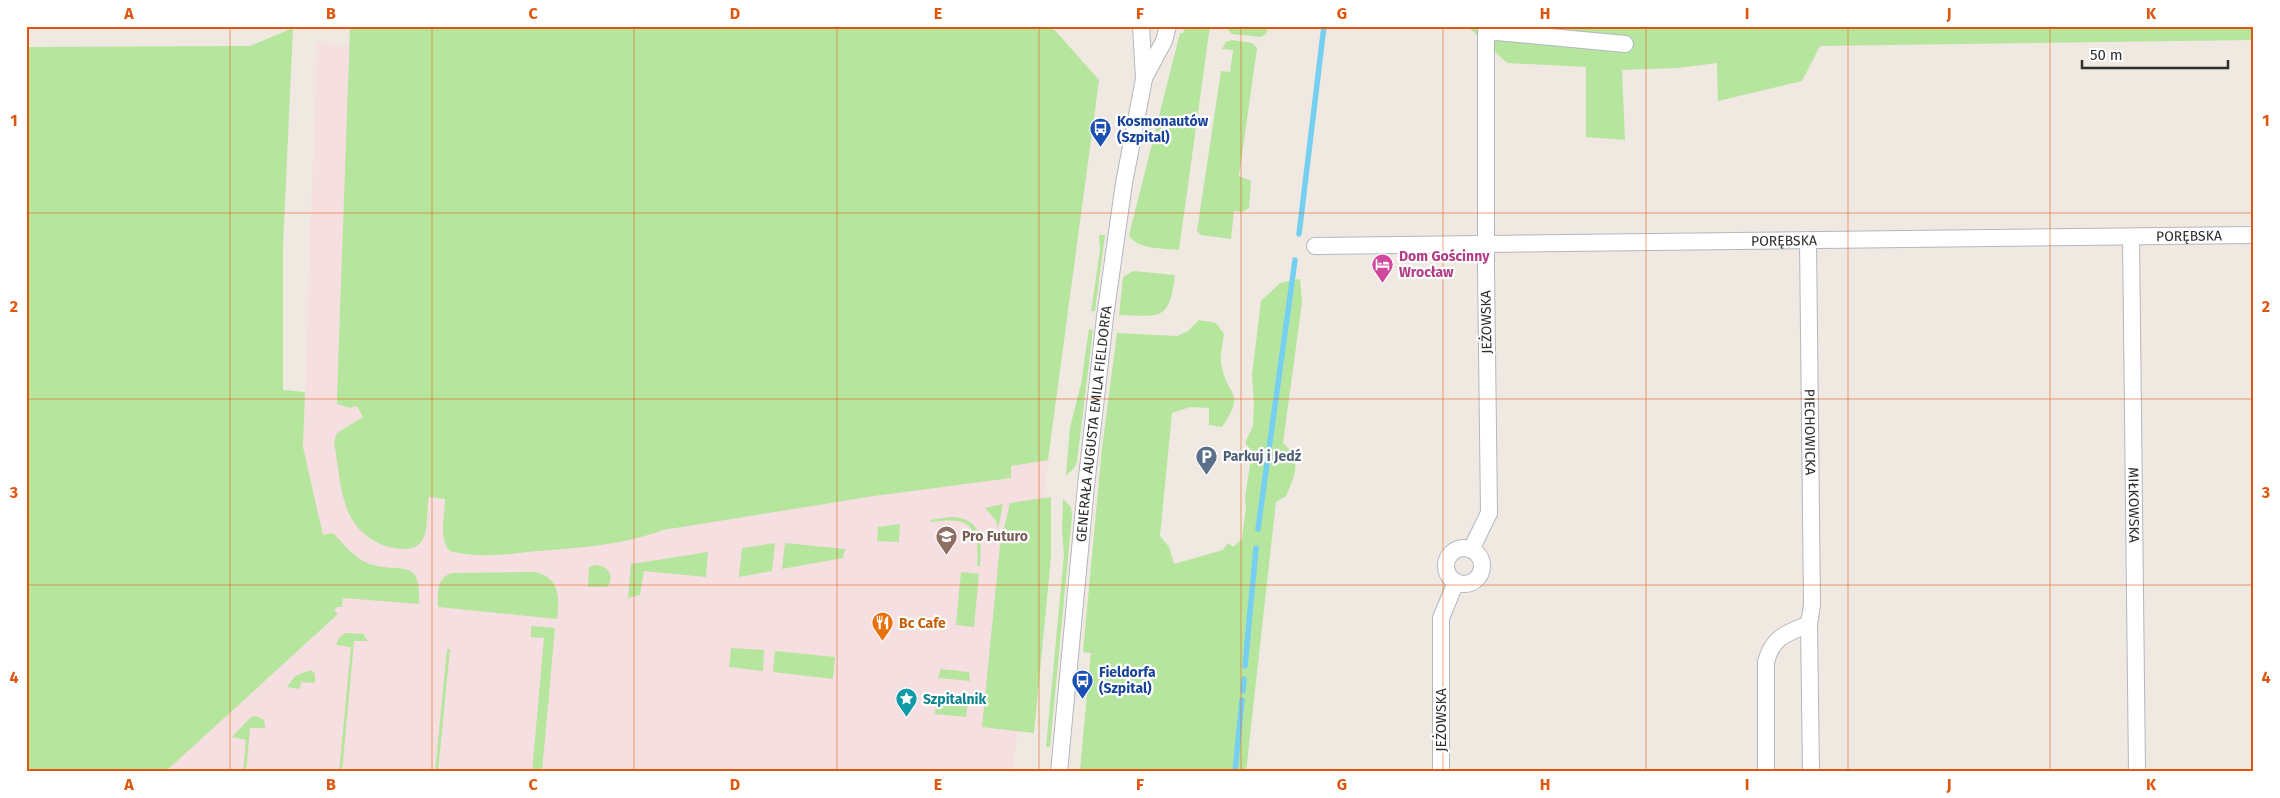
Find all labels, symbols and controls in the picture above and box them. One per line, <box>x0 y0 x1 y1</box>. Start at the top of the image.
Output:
text: A <box>123 4 134 23</box>
text: B <box>326 4 336 23</box>
text: C <box>528 4 538 23</box>
text: D <box>730 4 740 23</box>
text: E <box>934 4 942 23</box>
text: F <box>1136 4 1144 23</box>
text: G <box>1337 4 1347 23</box>
text: H <box>1540 4 1550 23</box>
text: I <box>1745 4 1749 23</box>
text: J <box>1945 4 1952 23</box>
text: K <box>2146 4 2157 23</box>
scale bar <box>2082 38 2229 70</box>
text: 50 m <box>2090 46 2123 64</box>
text: 1 <box>10 111 18 130</box>
text: 1 <box>2262 111 2270 130</box>
place label: Kosmonautów (Szpital) <box>1117 113 1209 146</box>
bus stop icon: Kosmonautów (Szpital) <box>1089 117 1113 148</box>
street label: PORĘBSKA <box>2156 227 2222 245</box>
street label: PORĘBSKA <box>1751 232 1817 250</box>
place label: Dom Gościnny Wrocław <box>1399 248 1490 281</box>
hotel icon: Dom Gościnny Wrocław <box>1371 252 1395 283</box>
street label: JEŻOWSKA <box>1476 290 1496 354</box>
text: 2 <box>10 297 18 316</box>
text: 2 <box>2262 297 2270 316</box>
street label: GENERAŁA AUGUSTA EMILA FIELDORFA <box>1073 304 1116 543</box>
street label: PIECHOWICKA <box>1801 389 1819 475</box>
parking icon: Parkuj i Jedź <box>1195 444 1219 475</box>
place label: Parkuj i Jedź <box>1223 448 1302 465</box>
street label: MIŁKOWSKA <box>2125 467 2142 543</box>
text: 3 <box>9 483 18 502</box>
text: 3 <box>2261 483 2270 502</box>
school or university icon: Pro Futuro <box>934 524 958 555</box>
place label: Pro Futuro <box>962 528 1028 545</box>
restaurant icon: Bc Cafe <box>871 611 895 642</box>
place label: Bc Cafe <box>899 615 946 632</box>
place label: Fieldorfa (Szpital) <box>1099 664 1156 697</box>
text: 4 <box>9 668 19 687</box>
bus stop icon: Fieldorfa (Szpital) <box>1071 668 1095 699</box>
text: 4 <box>2261 668 2271 687</box>
place icon: Szpitalnik <box>895 687 919 718</box>
street label: JEŻOWSKA <box>1432 688 1450 752</box>
place label: Szpitalnik <box>923 691 987 708</box>
text: A <box>123 775 134 794</box>
text: B <box>326 775 336 794</box>
text: C <box>528 775 538 794</box>
text: D <box>730 775 740 794</box>
text: E <box>934 775 942 794</box>
text: F <box>1136 775 1144 794</box>
text: G <box>1337 775 1347 794</box>
text: H <box>1540 775 1550 794</box>
text: I <box>1745 775 1749 794</box>
text: J <box>1945 775 1952 794</box>
text: K <box>2146 775 2157 794</box>

